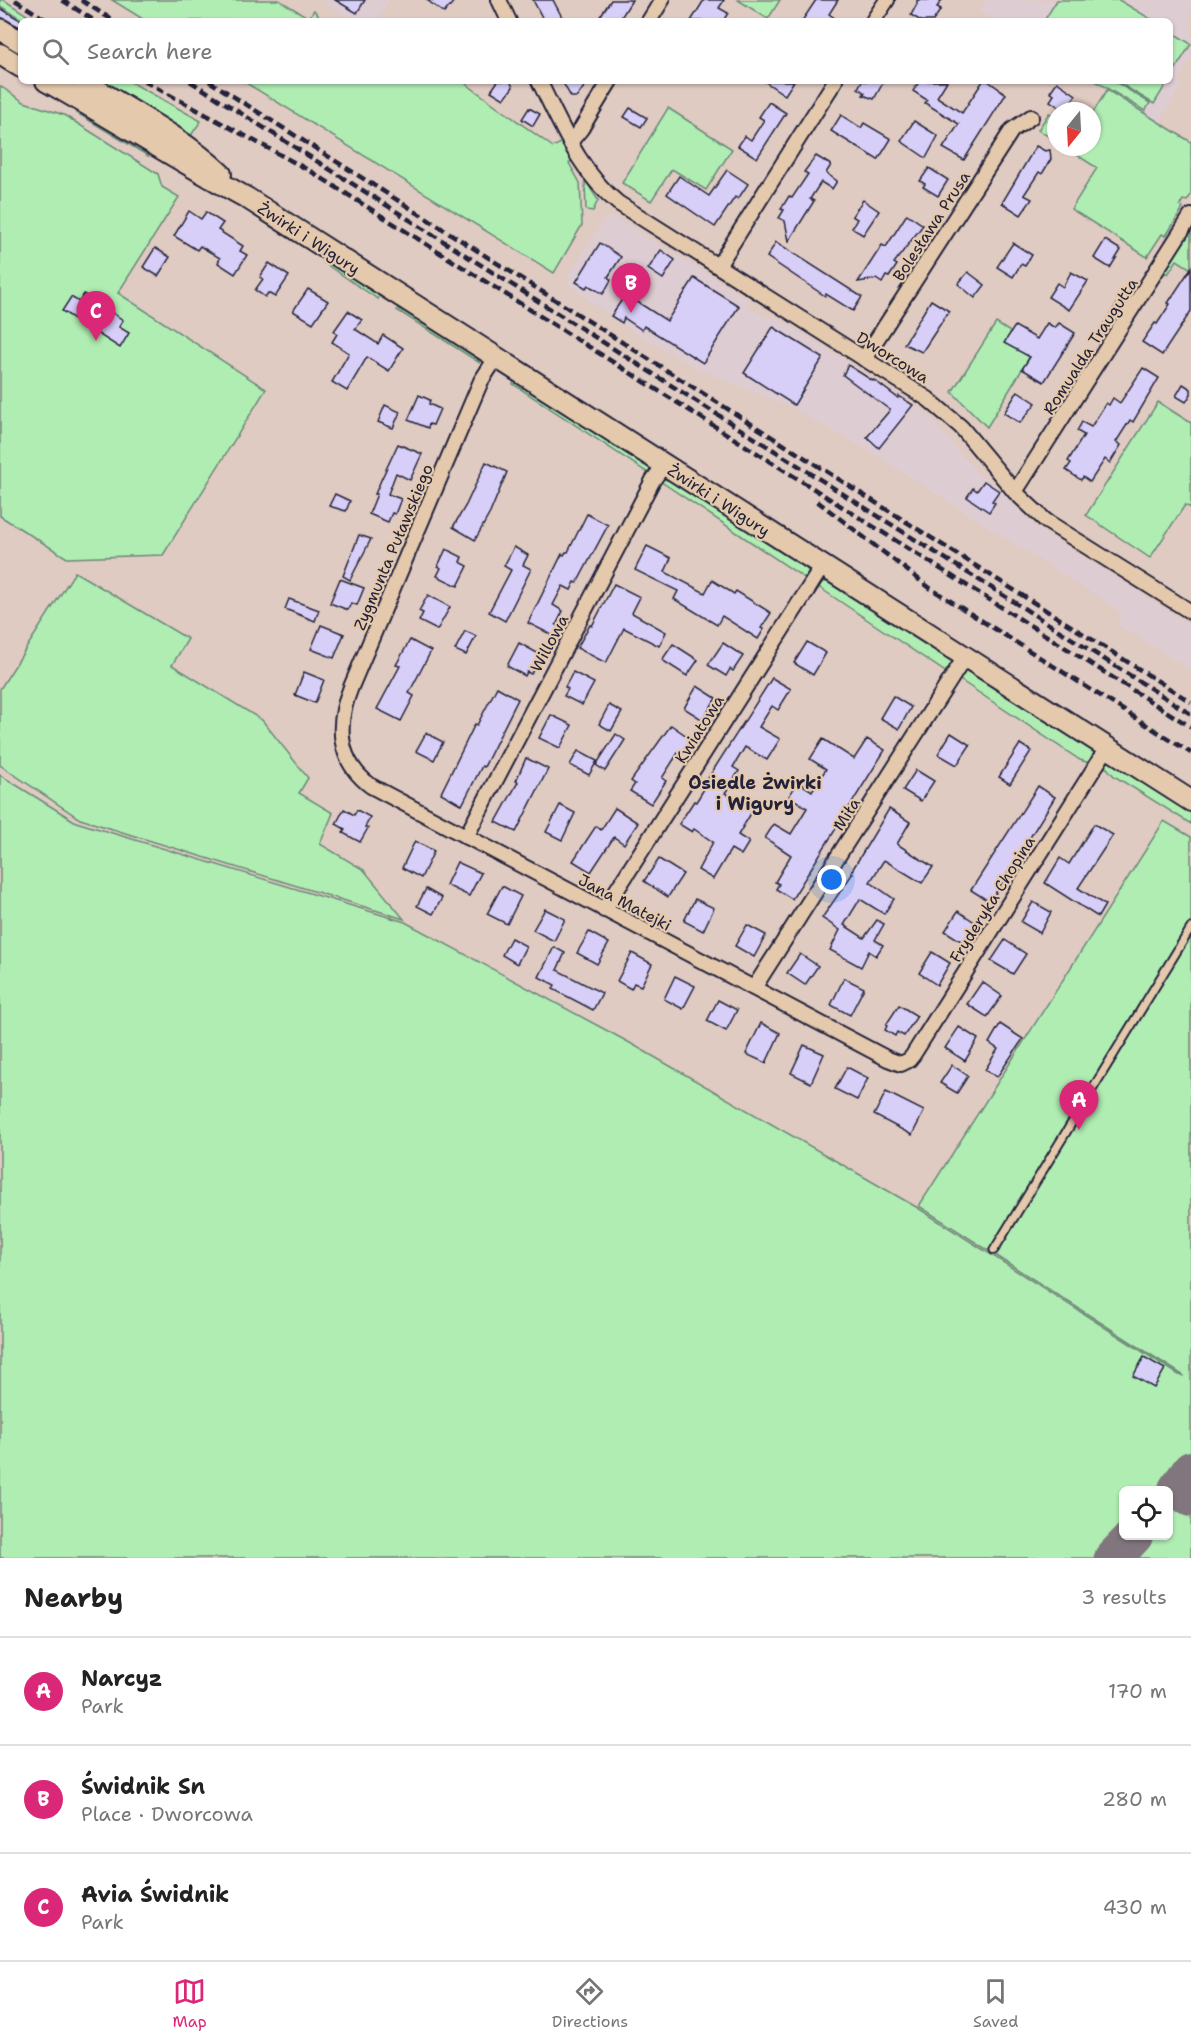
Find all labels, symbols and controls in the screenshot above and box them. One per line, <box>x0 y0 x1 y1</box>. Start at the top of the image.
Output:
search box <box>18 18 1173 84</box>
icon: search <box>39 35 72 68</box>
text: Search here <box>87 37 213 66</box>
north arrow <box>1047 102 1101 156</box>
street label: Bolesława Prusa <box>888 167 975 285</box>
street label: Żwirki i Wigury <box>254 197 364 279</box>
pin: B <box>612 264 650 313</box>
street label: Romualda Traugutta <box>1038 274 1143 419</box>
pin: C <box>76 292 116 341</box>
street label: Dworcowa <box>853 327 933 388</box>
street label: Żwirki i Wigury <box>664 459 774 541</box>
street label: Zygmunta Puławskiego <box>349 461 438 633</box>
street label: Willowa <box>526 611 573 676</box>
street label: Kwiatowa <box>670 691 729 767</box>
district label: Osiedle Żwirki i Wigury <box>688 771 822 816</box>
street label: Miła <box>828 794 865 835</box>
street label: Fryderyka Chopina <box>945 832 1040 967</box>
your location <box>817 865 846 894</box>
street label: Jana Matejki <box>575 869 675 936</box>
pin: A <box>1060 1080 1098 1130</box>
map controls <box>1119 1486 1173 1540</box>
button: locate <box>1119 1486 1173 1540</box>
text: Nearby <box>24 1580 123 1615</box>
text: 3 results <box>1081 1584 1167 1610</box>
text: Narcyz <box>81 1664 162 1693</box>
text: A <box>36 1678 51 1704</box>
text: 170 m <box>1108 1678 1167 1704</box>
text: Park <box>81 1693 124 1719</box>
text: Świdnik Sn <box>81 1772 205 1801</box>
text: B <box>37 1786 50 1812</box>
text: 280 m <box>1102 1786 1167 1812</box>
text: Place · Dworcowa <box>81 1801 253 1827</box>
text: Avia Świdnik <box>81 1880 229 1909</box>
text: C <box>37 1894 50 1920</box>
text: 430 m <box>1103 1894 1167 1920</box>
text: Park <box>81 1909 124 1935</box>
tab: Map <box>173 1975 207 2032</box>
tab: Directions <box>552 1975 628 2032</box>
tab: Saved <box>973 1975 1019 2032</box>

